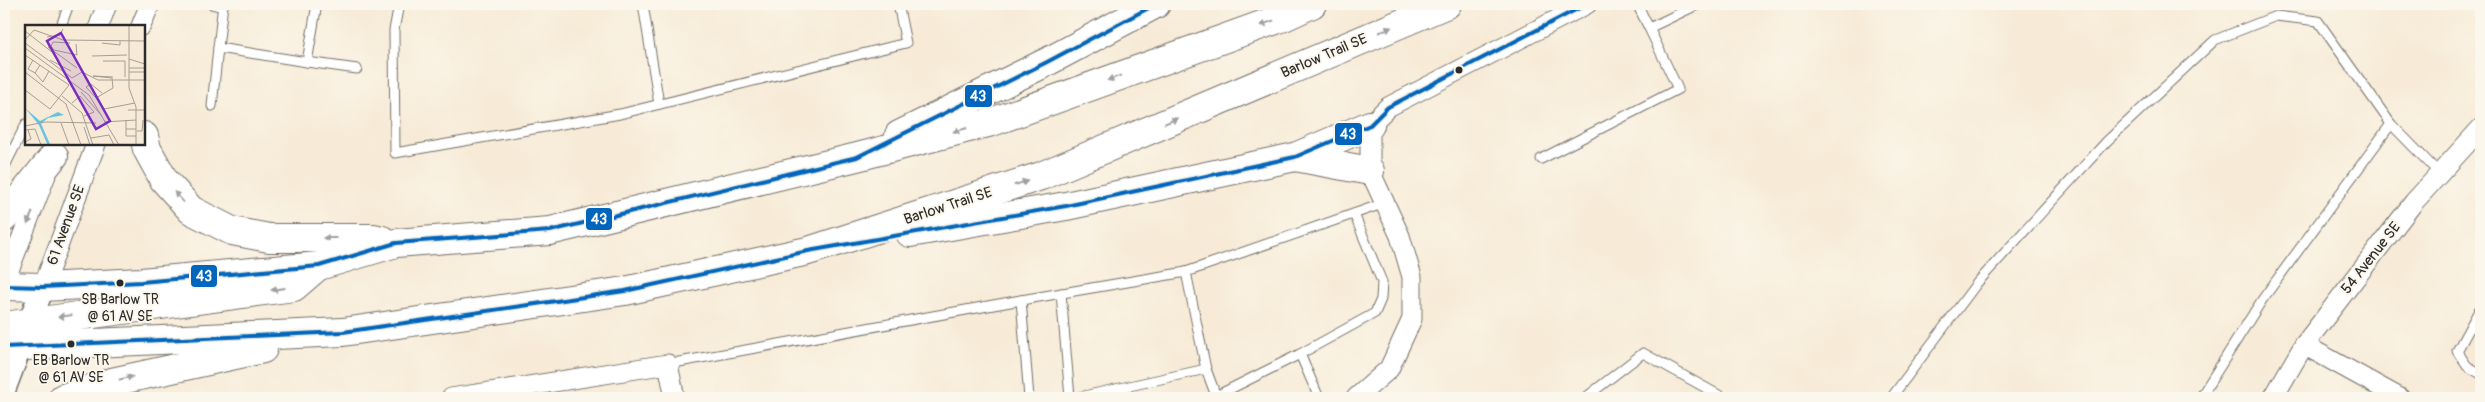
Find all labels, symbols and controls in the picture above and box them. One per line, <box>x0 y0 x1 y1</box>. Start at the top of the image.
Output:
one-way arrow <box>1259 19 1274 27</box>
inset map <box>25 25 145 145</box>
one-way arrow <box>1378 26 1392 34</box>
street label: Barlow Trail SE <box>1278 29 1370 83</box>
unlabelled marker <box>1454 65 1464 75</box>
one-way arrow <box>1106 74 1121 82</box>
line badge: 43 <box>964 84 993 108</box>
text: 43 <box>970 88 986 105</box>
one-way arrow <box>1164 116 1178 124</box>
line badge: 43 <box>1334 122 1363 146</box>
one-way arrow <box>953 126 968 134</box>
text: 43 <box>1340 126 1356 143</box>
one-way arrow <box>1013 178 1028 186</box>
street label: 61 Avenue SE <box>43 182 89 268</box>
street label: Barlow Trail SE <box>901 183 995 229</box>
one-way arrow <box>173 191 185 203</box>
line badge: 43 <box>585 207 613 231</box>
one-way arrow <box>25 211 33 225</box>
text: 43 <box>591 211 607 228</box>
street label: 54 Avenue SE <box>2337 218 2405 298</box>
one-way arrow <box>322 234 338 242</box>
line badge: 43 <box>190 264 218 288</box>
text: 43 <box>196 268 212 285</box>
marker: SB Barlow TR @ 61 AV SE <box>115 278 125 288</box>
one-way arrow <box>269 285 285 293</box>
place label: SB Barlow TR @ 61 AV SE <box>81 291 159 325</box>
one-way arrow <box>56 312 72 320</box>
marker: EB Barlow TR @ 61 AV SE <box>66 339 76 349</box>
place label: EB Barlow TR @ 61 AV SE <box>33 352 109 386</box>
one-way arrow <box>119 374 134 382</box>

